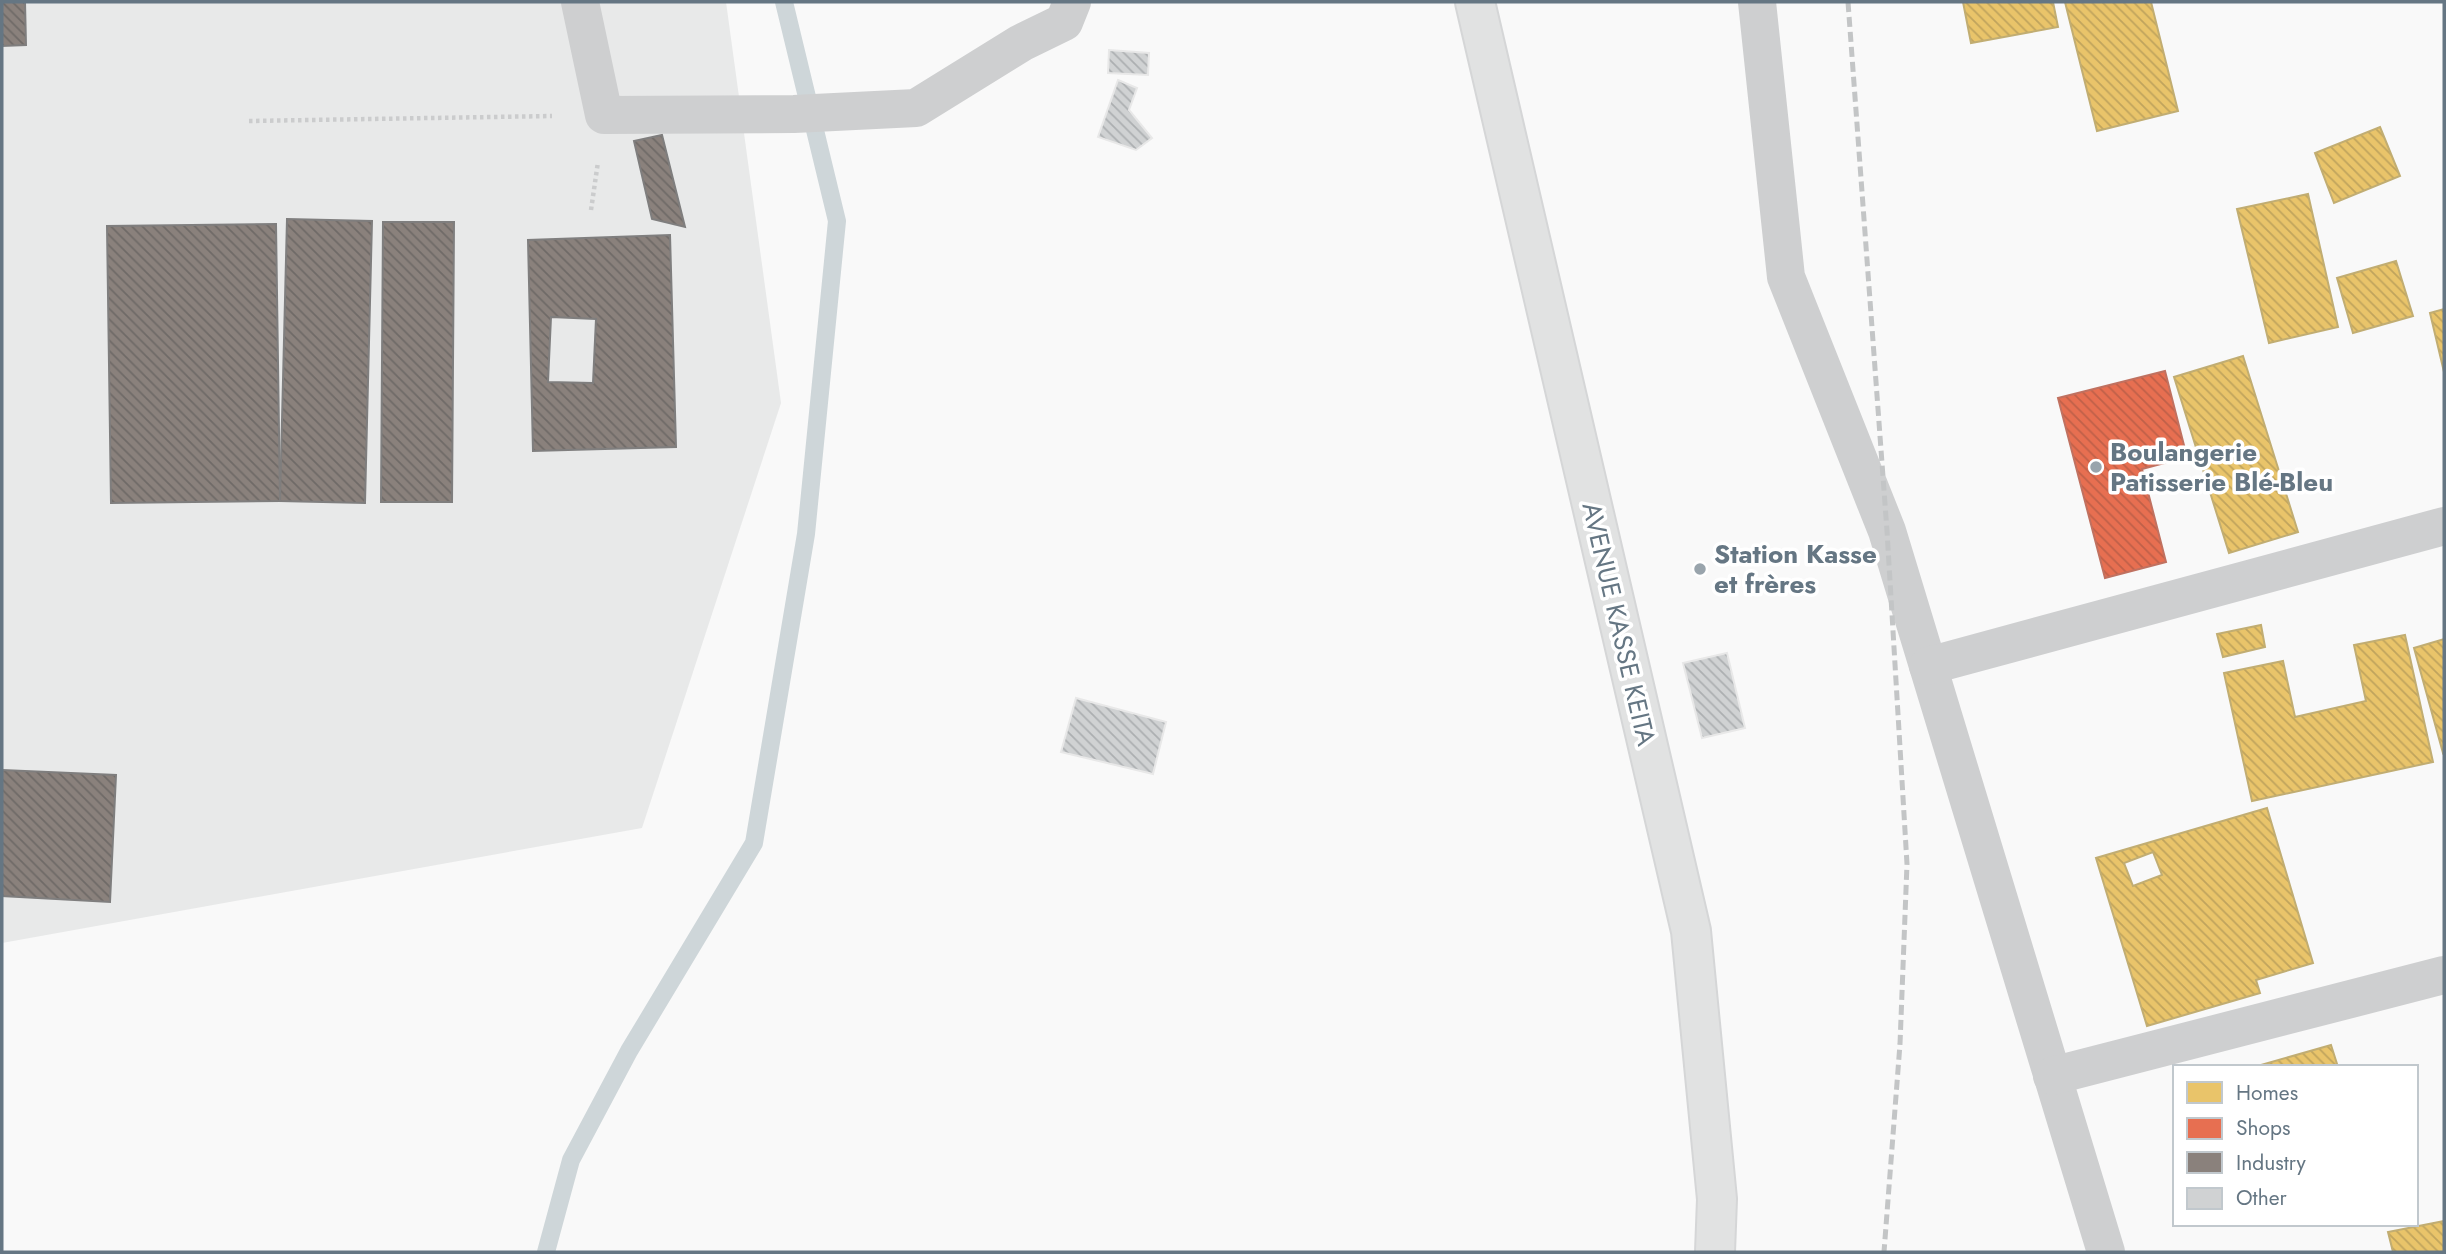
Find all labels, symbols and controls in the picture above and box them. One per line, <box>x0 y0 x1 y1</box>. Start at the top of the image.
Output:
place label: Boulangerie Patisserie Blé-Bleu <box>2110 433 2333 501</box>
marker: Boulangerie Patisserie Blé-Bleu <box>2088 459 2104 475</box>
street label: AVENUE KASSE KEITA <box>1572 498 1666 750</box>
place label: Station Kasse et frères <box>1714 535 1877 603</box>
marker: Station Kasse et frères <box>1692 561 1708 577</box>
legend <box>2173 1065 2418 1226</box>
text: Homes <box>2236 1078 2298 1108</box>
text: Shops <box>2236 1113 2290 1143</box>
text: Industry <box>2236 1148 2307 1178</box>
text: Other <box>2236 1183 2287 1213</box>

